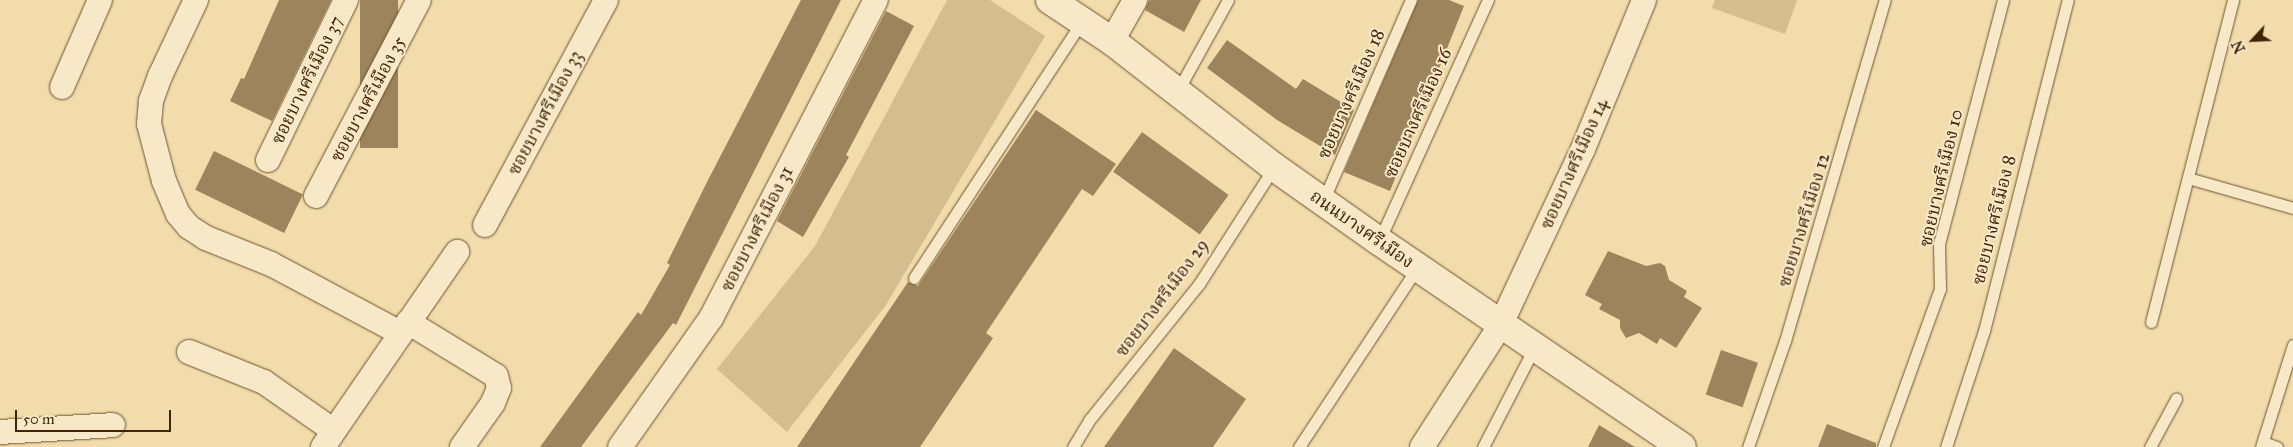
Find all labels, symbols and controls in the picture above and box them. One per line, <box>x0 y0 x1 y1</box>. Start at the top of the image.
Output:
street label: ซอยบางศรีเมือง 37 <box>267 12 347 148</box>
north arrow <box>2228 15 2278 65</box>
street label: ซอยบางศรีเมือง 18 <box>1313 26 1389 162</box>
street label: ซอยบางศรีเมือง 35 <box>326 33 410 165</box>
text: N <box>2229 38 2249 56</box>
street label: ซอยบางศรีเมือง 16 <box>1380 45 1456 181</box>
street label: ซอยบางศรีเมือง 33 <box>503 47 587 179</box>
street label: ซอยบางศรีเมือง 14 <box>1536 96 1612 232</box>
street label: ซอยบางศรีเมือง 10 <box>1915 107 1967 249</box>
street label: ซอยบางศรีเมือง 12 <box>1773 150 1835 290</box>
street label: ซอยบางศรีเมือง 8 <box>1967 153 2021 287</box>
street label: ซอยบางศรีเมือง 31 <box>716 163 798 295</box>
street label: ถนนบางศรีเมือง <box>1306 185 1418 273</box>
street label: ซอยบางศรีเมือง 29 <box>1111 235 1213 361</box>
scale bar <box>18 400 174 432</box>
text: 50 m <box>23 410 55 428</box>

